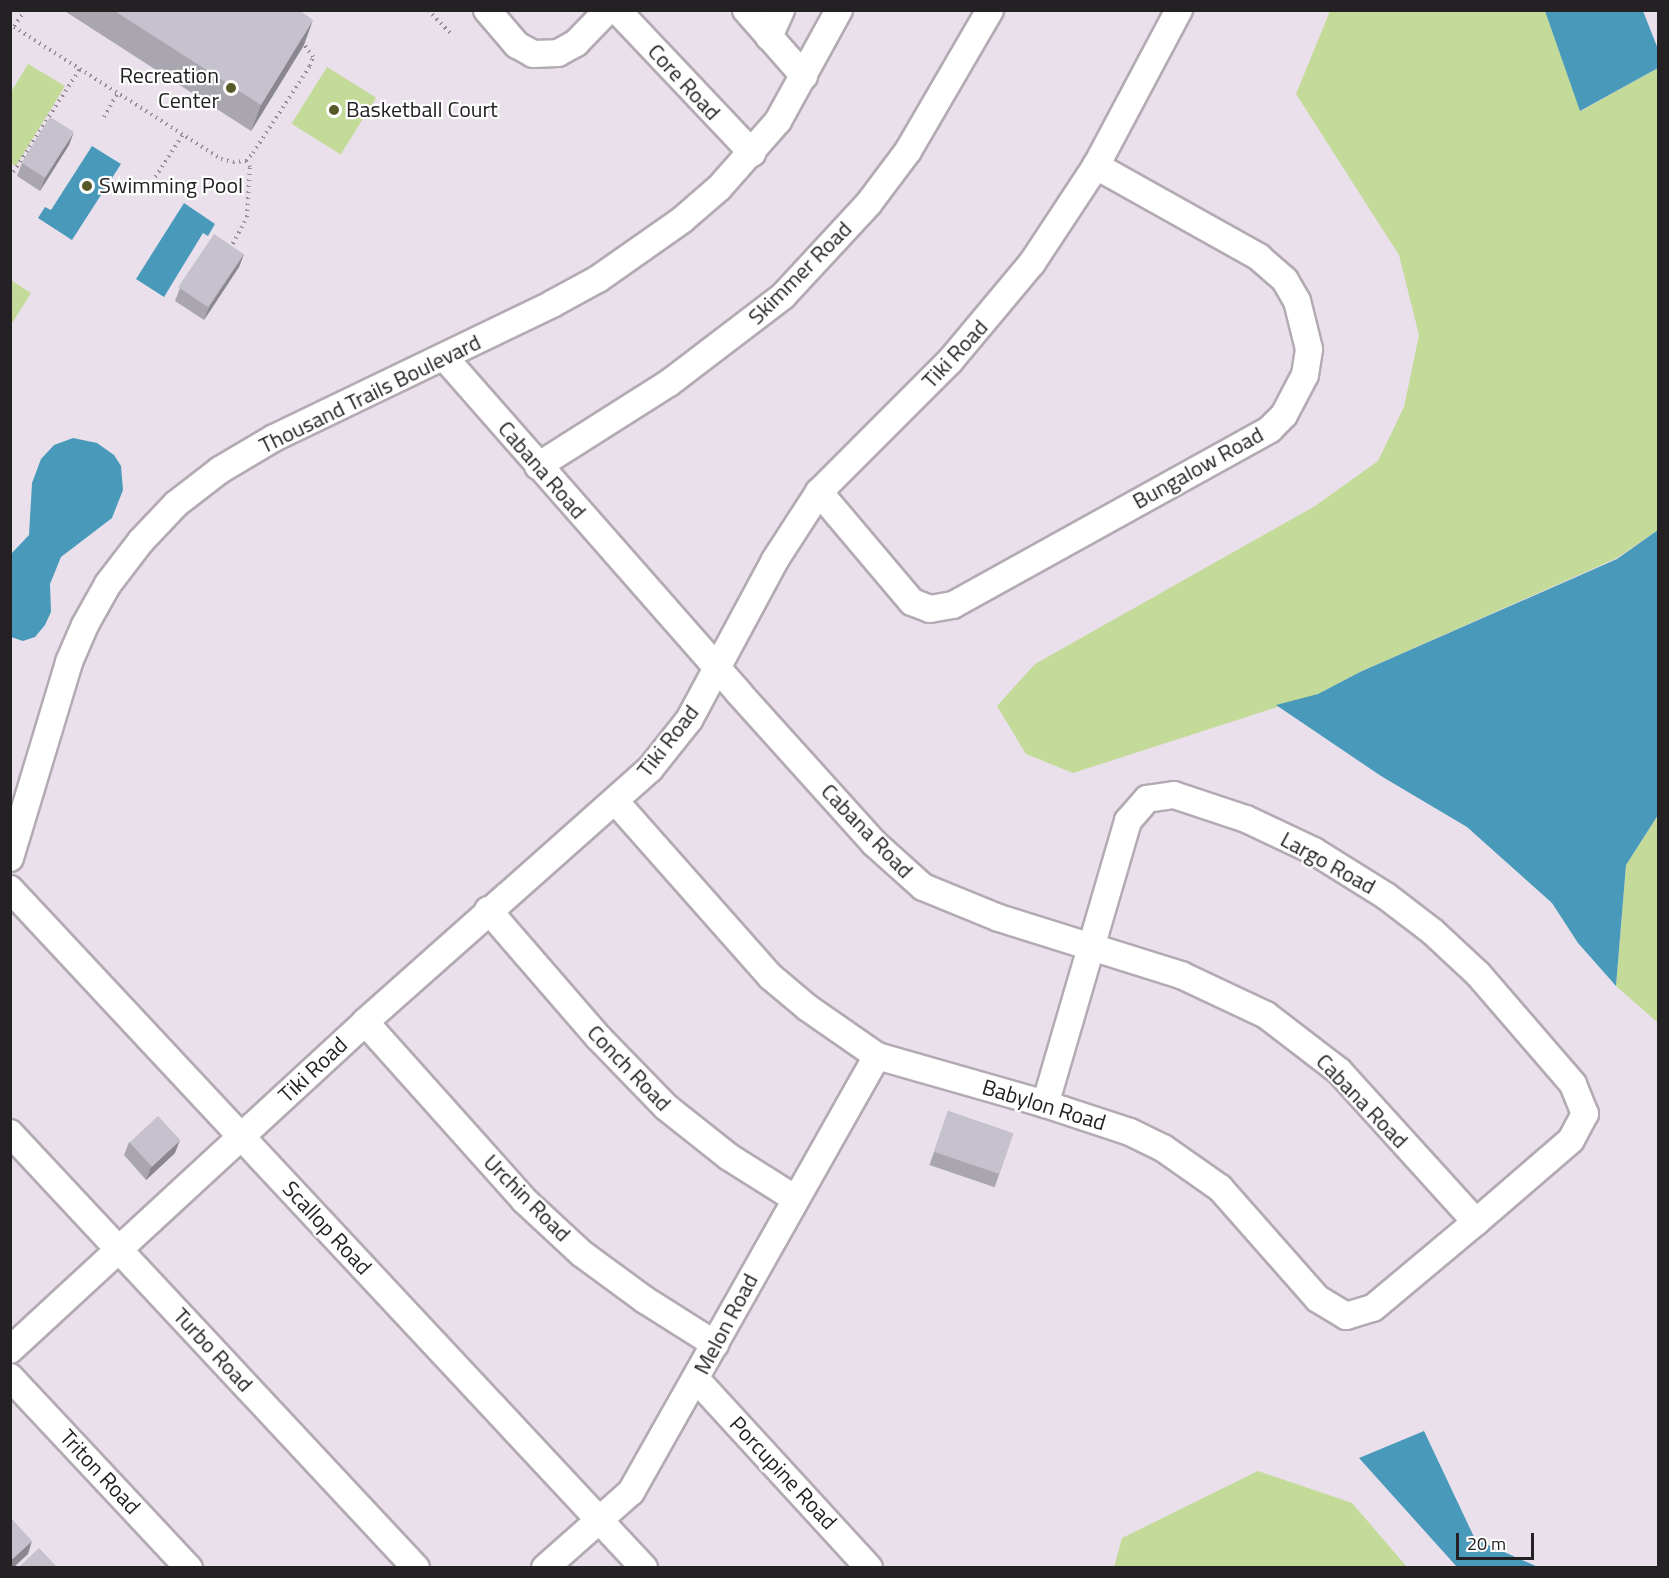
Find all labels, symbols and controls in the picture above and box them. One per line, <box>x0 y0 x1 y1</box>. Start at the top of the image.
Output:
street label: Core Road <box>642 39 726 125</box>
place label: Recreation Center <box>119 62 219 113</box>
marker: Recreation Center <box>224 81 238 95</box>
place label: Basketball Court <box>346 97 498 123</box>
marker: Basketball Court <box>327 103 341 117</box>
place label: Swimming Pool <box>99 173 243 199</box>
marker: Swimming Pool <box>80 179 94 193</box>
street label: Skimmer Road <box>743 216 857 330</box>
street label: Tiki Road <box>917 314 993 394</box>
street label: Thousand Trails Boulevard <box>255 329 485 459</box>
street label: Cabana Road <box>492 416 592 524</box>
street label: Bungalow Road <box>1128 421 1268 515</box>
street label: Tiki Road <box>632 700 704 782</box>
street label: Cabana Road <box>816 778 918 884</box>
street label: Largo Road <box>1276 826 1380 900</box>
street label: Conch Road <box>582 1020 676 1116</box>
street label: Tiki Road <box>273 1032 353 1108</box>
street label: Cabana Road <box>1311 1048 1413 1154</box>
street label: Babylon Road <box>979 1074 1109 1136</box>
street label: Urchin Road <box>478 1149 576 1247</box>
street label: Scallop Road <box>277 1176 377 1280</box>
street label: Melon Road <box>688 1269 764 1379</box>
street label: Turbo Road <box>168 1303 258 1397</box>
street label: Porcupine Road <box>724 1411 842 1535</box>
street label: Triton Road <box>54 1424 146 1520</box>
scale bar <box>1459 1521 1537 1559</box>
text: 20 m <box>1467 1530 1506 1557</box>

